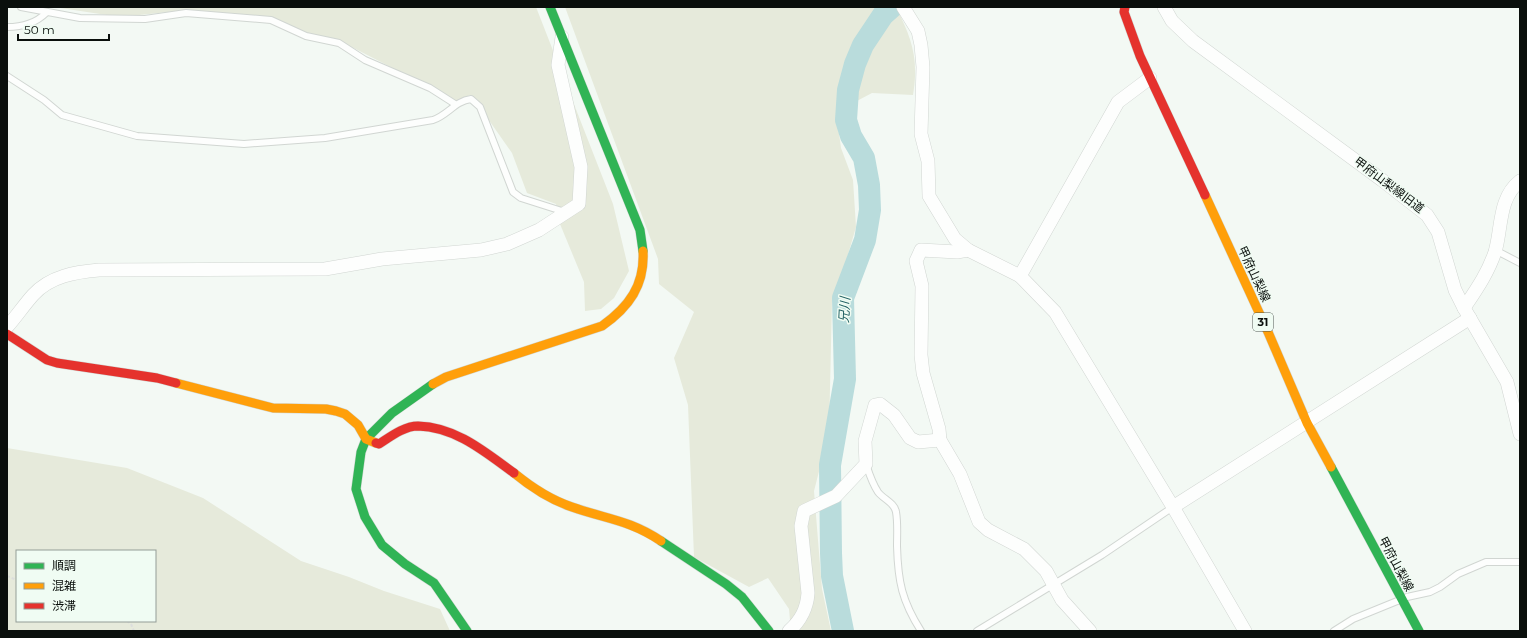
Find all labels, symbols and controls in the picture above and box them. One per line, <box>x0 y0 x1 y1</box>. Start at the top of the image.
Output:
scale bar <box>18 16 109 42</box>
text: 50 m <box>24 22 55 37</box>
street label: 甲府山梨線旧道 <box>1351 153 1427 216</box>
street label: 甲府山梨線 <box>1235 243 1274 304</box>
water label: 兄川 <box>835 295 853 323</box>
road number: 31 <box>1253 313 1273 331</box>
street label: 甲府山梨線 <box>1376 534 1417 594</box>
legend <box>16 550 156 622</box>
text: 順調 <box>52 558 76 573</box>
text: 混雑 <box>52 578 76 593</box>
text: 渋滞 <box>52 598 76 613</box>

